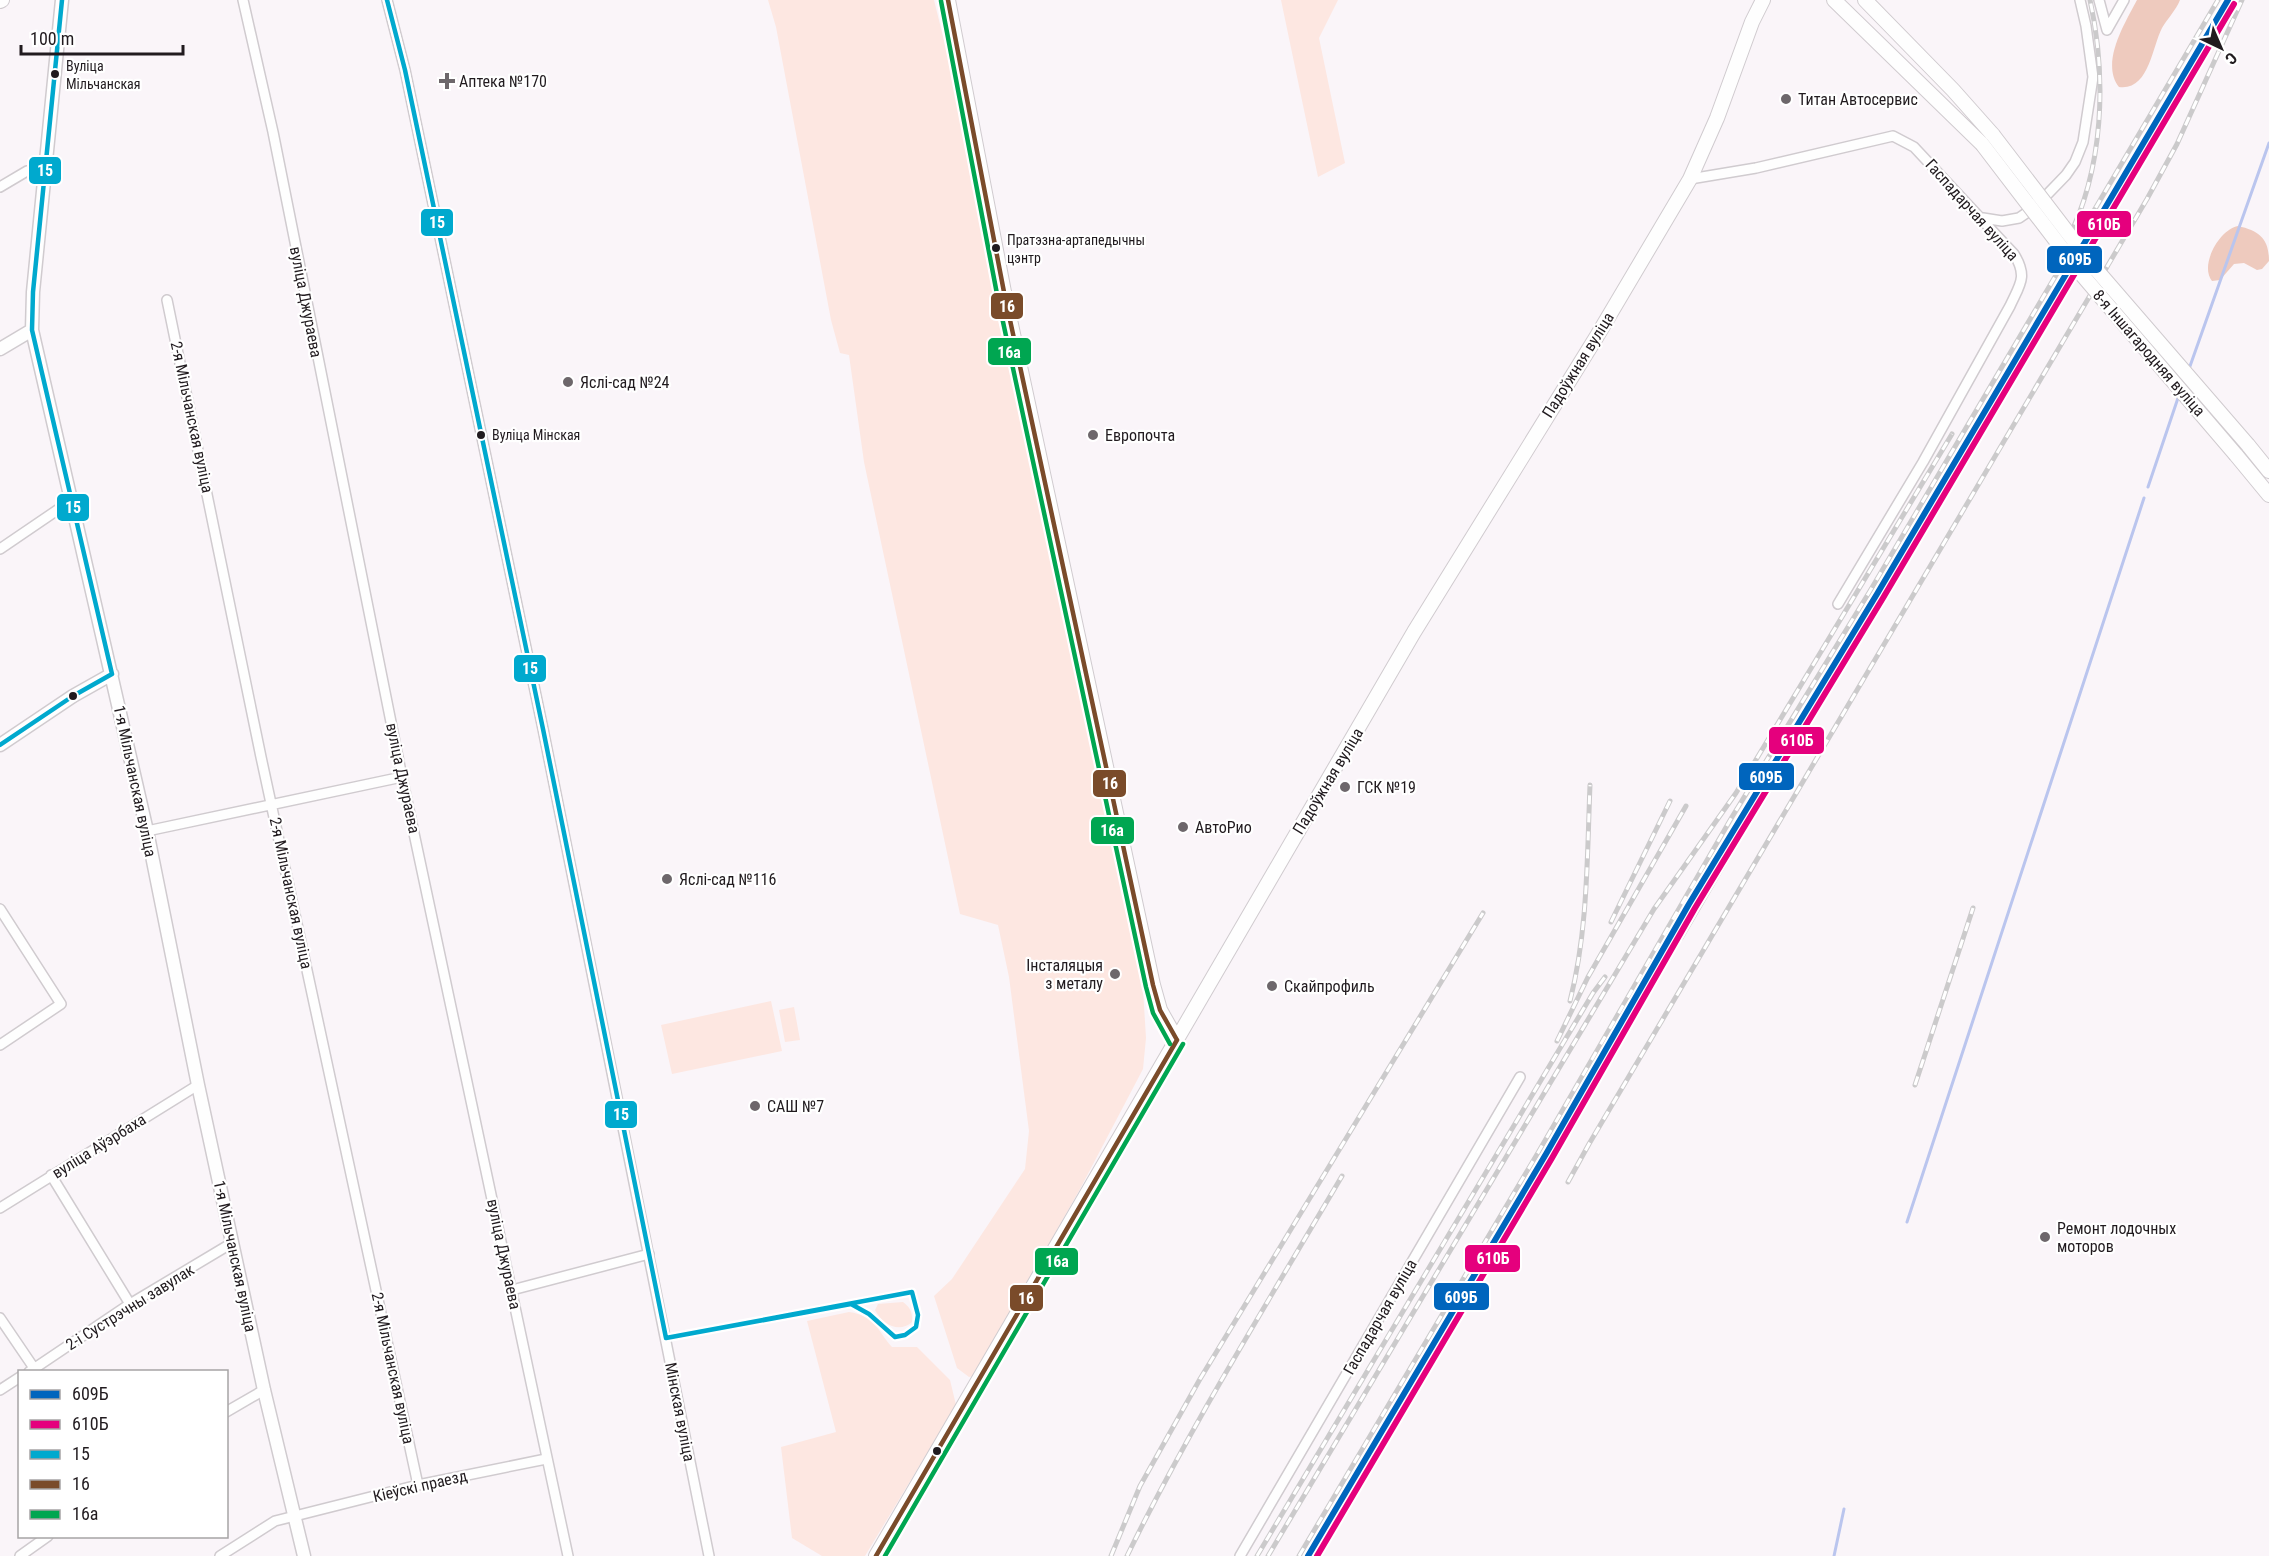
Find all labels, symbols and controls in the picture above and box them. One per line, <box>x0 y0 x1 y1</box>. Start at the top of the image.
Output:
scale bar <box>21 18 183 56</box>
north arrow <box>2191 18 2251 78</box>
text: 100 m <box>30 28 74 49</box>
text: С <box>2221 48 2241 68</box>
place label: Вуліца Мільчанская <box>66 58 141 92</box>
marker: Вуліца Мільчанская <box>49 68 61 80</box>
place label: Аптека №170 <box>459 72 547 91</box>
marker: Аптека №170 <box>440 74 454 88</box>
place label: Титан Автосервис <box>1798 90 1918 109</box>
marker: Титан Автосервис <box>1779 92 1793 106</box>
street label: Гаспадарчая вуліца <box>1921 155 2023 265</box>
line badge: 15 <box>28 156 62 185</box>
text: 15 <box>37 161 53 180</box>
line badge: 15 <box>420 208 454 237</box>
line badge: 610Б <box>2076 210 2132 238</box>
text: 15 <box>429 213 445 232</box>
text: 610Б <box>2088 215 2121 234</box>
place label: Пратэзна-артапедычны цэнтр <box>1007 232 1145 266</box>
marker: Пратэзна-артапедычны цэнтр <box>990 242 1002 254</box>
street label: вуліца Джураева <box>286 245 326 359</box>
line badge: 609Б <box>2046 245 2103 274</box>
text: 609Б <box>2059 250 2092 269</box>
street label: 8-я Іншагародняя вуліца <box>2089 286 2209 420</box>
line badge: 16 <box>990 292 1024 320</box>
text: 16 <box>999 297 1015 316</box>
street label: Падоўжная вуліца <box>1538 309 1618 421</box>
line badge: 16а <box>987 337 1032 366</box>
street label: 2-я Мільчанская вуліца <box>167 340 217 494</box>
text: 16а <box>997 343 1021 362</box>
place label: Яслі-сад №24 <box>580 373 670 392</box>
marker: Яслі-сад №24 <box>561 375 575 389</box>
place label: Европочта <box>1105 426 1175 445</box>
place label: Вуліца Мінская <box>492 427 580 443</box>
marker: Европочта <box>1086 428 1100 442</box>
marker: Вуліца Мінская <box>475 429 487 441</box>
line badge: 15 <box>56 493 90 522</box>
text: 15 <box>65 498 81 517</box>
line badge: 15 <box>513 654 547 683</box>
text: 15 <box>522 659 538 678</box>
unlabelled marker <box>67 690 79 702</box>
street label: 1-я Мільчанская вуліца <box>110 704 160 858</box>
street label: вуліца Джураева <box>382 721 424 835</box>
street label: Падоўжная вуліца <box>1289 724 1367 838</box>
line badge: 610Б <box>1768 726 1825 755</box>
text: 610Б <box>1781 731 1814 750</box>
line badge: 609Б <box>1738 762 1795 791</box>
text: 609Б <box>1750 768 1783 787</box>
line badge: 16 <box>1092 769 1127 798</box>
text: 16 <box>1102 774 1118 793</box>
place label: ГСК №19 <box>1357 778 1416 797</box>
marker: ГСК №19 <box>1338 780 1352 794</box>
street label: 2-я Мільчанская вуліца <box>266 816 316 970</box>
line badge: 16а <box>1090 816 1135 845</box>
place label: АвтоРио <box>1195 818 1252 837</box>
marker: АвтоРио <box>1176 820 1190 834</box>
text: 16а <box>1100 821 1124 840</box>
place label: Яслі-сад №116 <box>679 870 776 889</box>
marker: Яслі-сад №116 <box>660 872 674 886</box>
place label: Інсталяцыя з металу <box>1026 956 1103 993</box>
marker: Інсталяцыя з металу <box>1108 967 1122 981</box>
place label: Скайпрофиль <box>1284 977 1375 996</box>
marker: Скайпрофиль <box>1265 979 1279 993</box>
place label: САШ №7 <box>767 1097 824 1116</box>
marker: САШ №7 <box>748 1099 762 1113</box>
line badge: 15 <box>604 1100 638 1129</box>
text: 15 <box>613 1105 629 1124</box>
street label: вуліца Аўэрбаха <box>49 1110 149 1182</box>
street label: 1-я Мільчанская вуліца <box>210 1179 260 1333</box>
street label: вуліца Джураева <box>483 1197 525 1311</box>
place label: Ремонт лодочных моторов <box>2057 1219 2176 1256</box>
marker: Ремонт лодочных моторов <box>2038 1230 2052 1244</box>
line badge: 610Б <box>1464 1244 1521 1273</box>
line badge: 16а <box>1034 1247 1079 1276</box>
text: 610Б <box>1477 1249 1510 1268</box>
text: 16а <box>1045 1252 1069 1271</box>
street label: Гаспадарчая вуліца <box>1339 1256 1421 1378</box>
street label: 2-і Сустрэчны завулак <box>62 1260 198 1354</box>
line badge: 609Б <box>1433 1282 1490 1311</box>
line badge: 16 <box>1009 1284 1044 1312</box>
text: 609Б <box>1445 1288 1478 1307</box>
text: 16 <box>1018 1289 1034 1308</box>
street label: 2-я Мільчанская вуліца <box>368 1291 418 1445</box>
street label: Мінская вуліца <box>661 1361 699 1463</box>
legend <box>18 1370 228 1538</box>
text: 609Б <box>72 1383 109 1404</box>
text: 610Б <box>72 1413 109 1434</box>
text: 15 <box>72 1443 90 1464</box>
unlabelled marker <box>931 1445 943 1457</box>
street label: Кіеўскі праезд <box>371 1466 469 1506</box>
text: 16 <box>72 1473 90 1494</box>
text: 16а <box>72 1503 98 1524</box>

